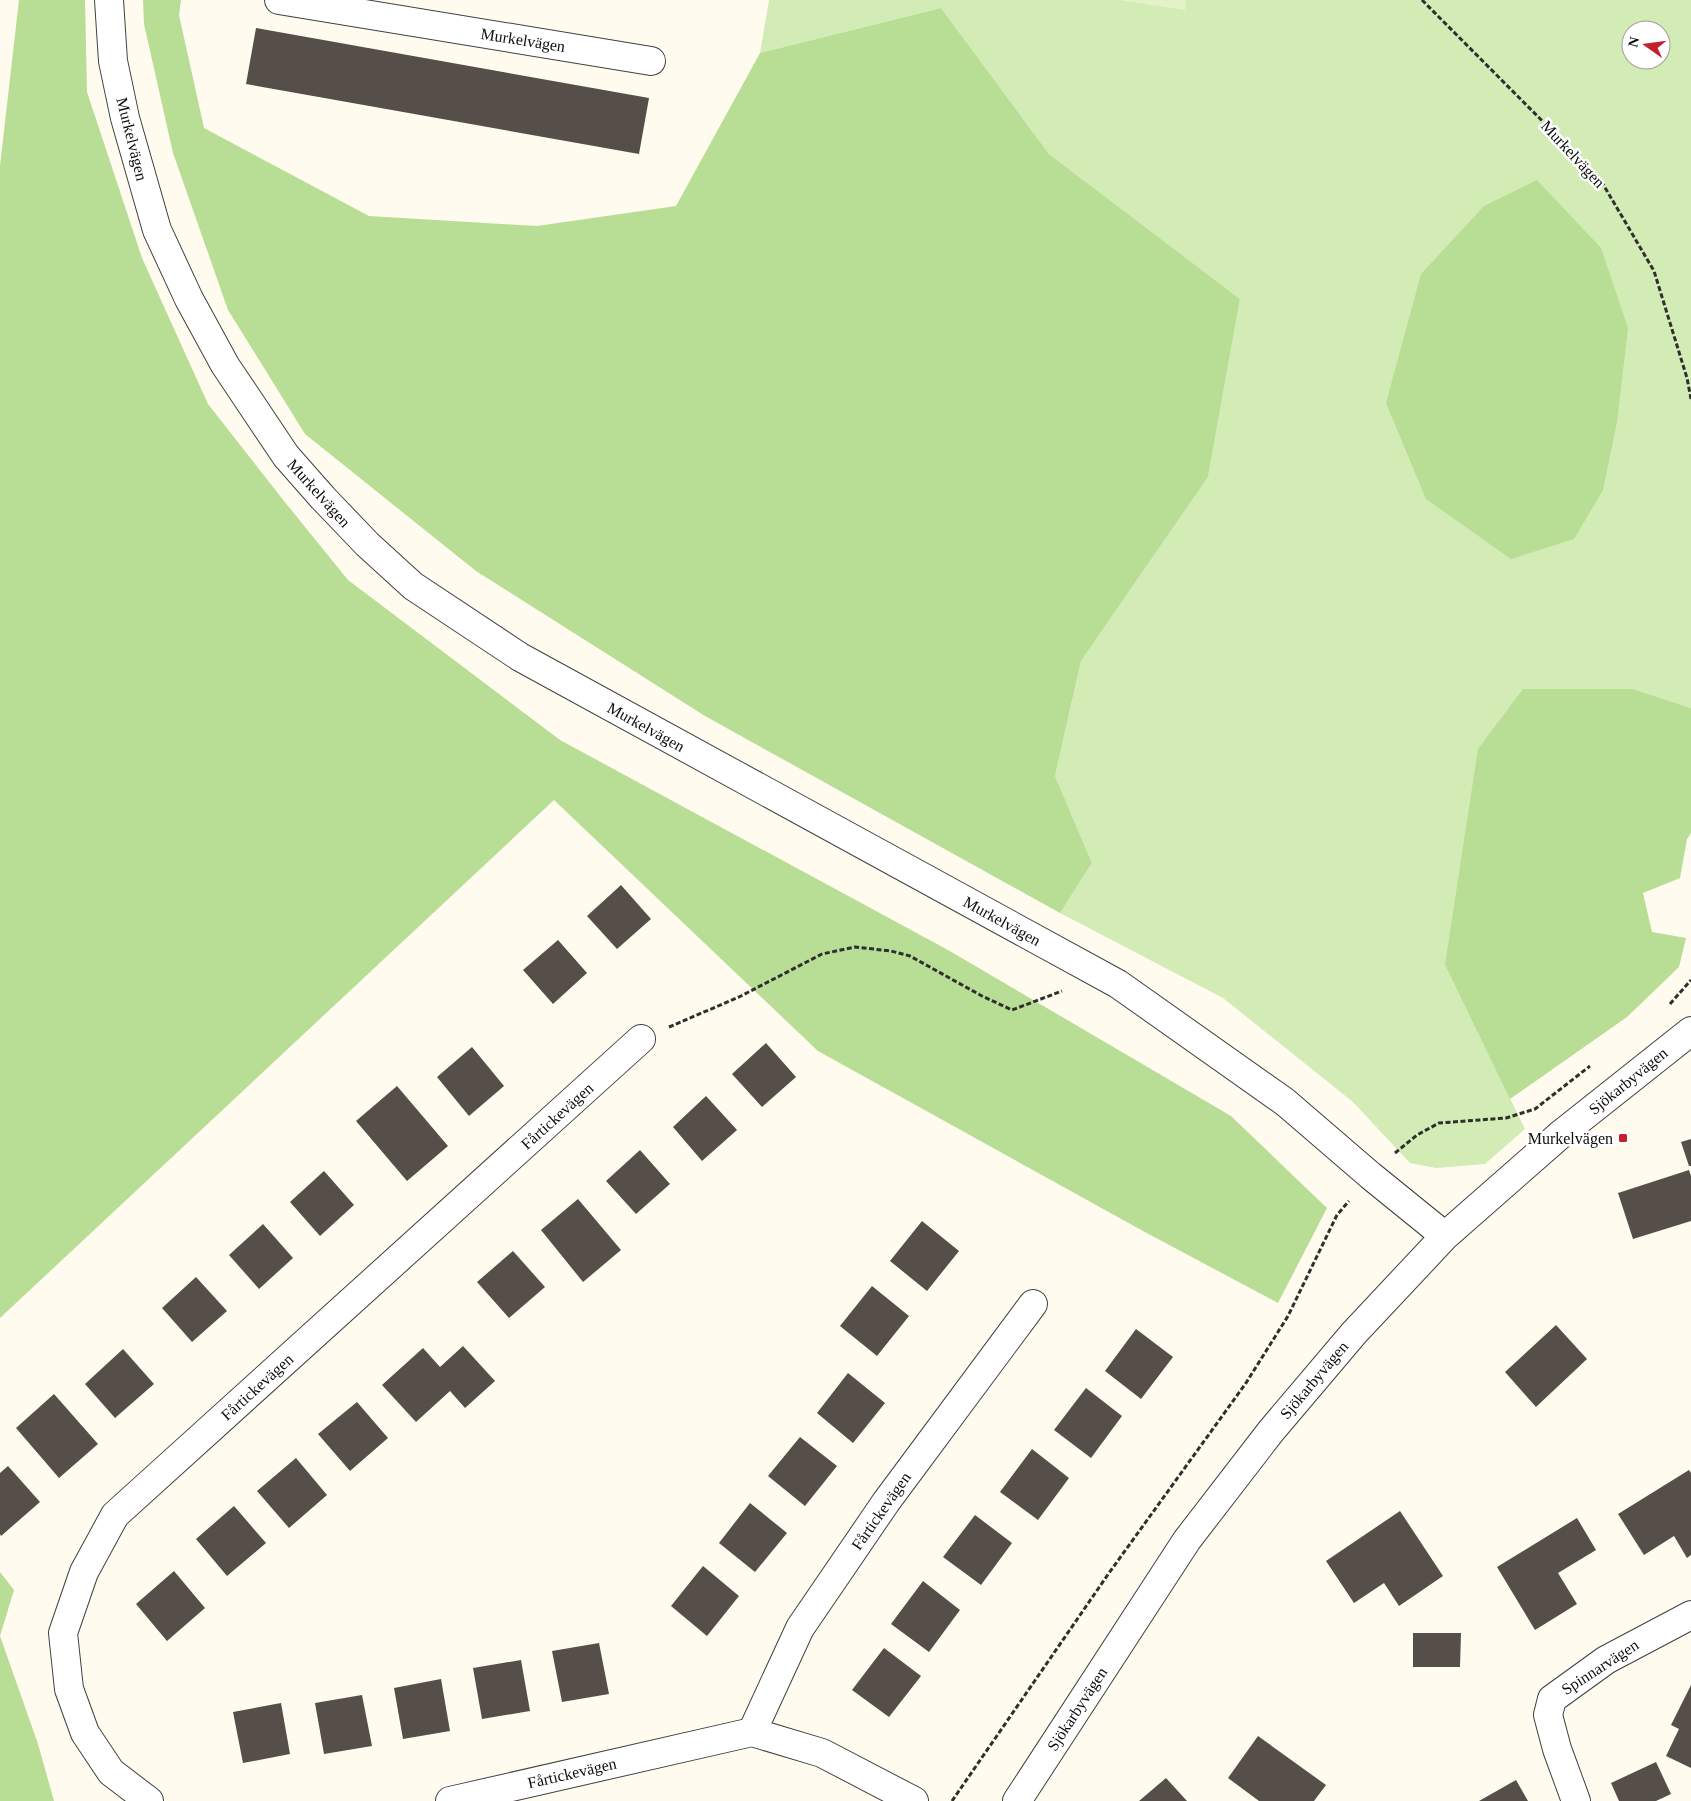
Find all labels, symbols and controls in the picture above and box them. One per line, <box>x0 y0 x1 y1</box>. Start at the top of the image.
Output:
north arrow <box>1621 20 1671 70</box>
street label: Murkelvägen <box>479 25 566 56</box>
text: N <box>1625 35 1642 49</box>
street label: Murkelvägen <box>112 96 151 183</box>
street label: Murkelvägen <box>1537 117 1608 192</box>
street label: Murkelvägen <box>283 456 354 531</box>
street label: Murkelvägen <box>604 699 687 756</box>
street label: Murkelvägen <box>960 893 1043 950</box>
street label: Sjökarbyvägen <box>1585 1044 1671 1119</box>
street label: Fårtickevägen <box>518 1079 597 1153</box>
place label: Murkelvägen <box>1528 1130 1613 1148</box>
marker: Murkelvägen <box>1617 1132 1629 1144</box>
street label: Sjökarbyvägen <box>1277 1338 1352 1423</box>
street label: Fårtickevägen <box>218 1350 297 1424</box>
street label: Fårtickevägen <box>848 1469 915 1554</box>
street label: Spinnarvägen <box>1558 1636 1642 1699</box>
street label: Sjökarbyvägen <box>1044 1664 1111 1754</box>
street label: Fårtickevägen <box>526 1755 618 1792</box>

